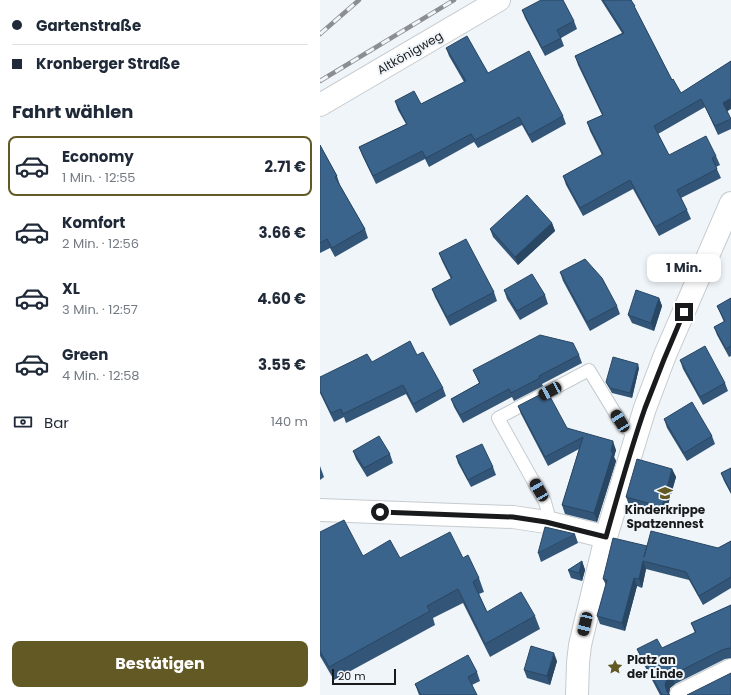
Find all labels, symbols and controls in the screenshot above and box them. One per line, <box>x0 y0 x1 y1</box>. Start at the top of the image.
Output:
text: Gartenstraße <box>36 15 141 36</box>
street label: Altkönigweg <box>374 27 446 78</box>
text: Kronberger Straße <box>36 53 180 74</box>
text: Fahrt wählen <box>12 99 134 124</box>
text: Economy <box>62 146 134 167</box>
icon: car <box>14 148 50 184</box>
text: 2.71 € <box>264 156 306 177</box>
text: 1 Min. · 12:55 <box>62 168 136 187</box>
text: Komfort <box>62 212 125 233</box>
icon: car <box>14 214 50 250</box>
text: 3.66 € <box>258 222 306 243</box>
text: 2 Min. · 12:56 <box>62 234 139 253</box>
callout: 1 Min. <box>647 254 721 282</box>
text: 1 Min. <box>666 258 702 277</box>
text: XL <box>62 278 80 299</box>
icon: car <box>14 280 50 316</box>
text: 4.60 € <box>257 288 306 309</box>
text: 3 Min. · 12:57 <box>62 300 138 319</box>
route end <box>675 303 693 321</box>
text: Green <box>62 344 108 365</box>
icon: car <box>14 346 50 382</box>
text: 3.55 € <box>258 354 306 375</box>
text: 4 Min. · 12:58 <box>62 366 140 385</box>
car <box>537 380 563 402</box>
car <box>609 408 631 434</box>
icon: cash <box>12 411 34 433</box>
text: Bar <box>44 412 69 433</box>
text: 140 m <box>271 412 308 431</box>
car <box>528 477 550 503</box>
school or university icon: Kinderkrippe Spatzennest <box>656 484 674 502</box>
place label: Kinderkrippe Spatzennest <box>625 501 706 532</box>
route start <box>371 503 389 521</box>
car <box>576 611 594 637</box>
button: Bestätigen <box>12 641 308 687</box>
place label: Platz an der Linde <box>627 651 684 682</box>
place icon: Platz an der Linde <box>606 658 624 676</box>
scale bar <box>332 667 396 686</box>
text: 20 m <box>338 668 366 684</box>

